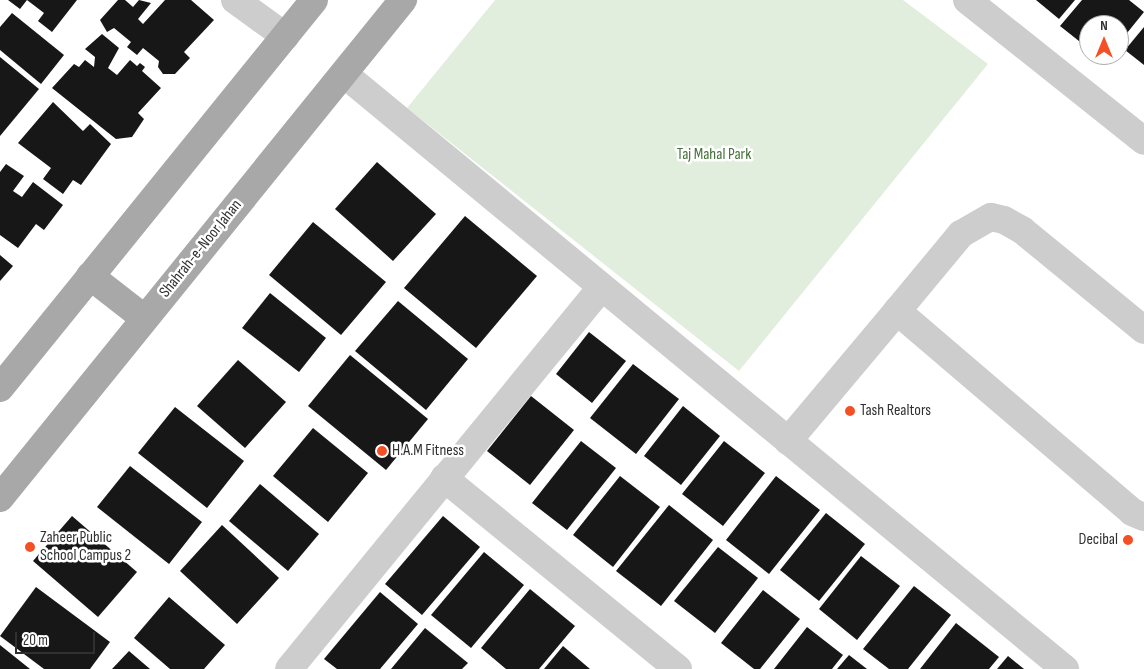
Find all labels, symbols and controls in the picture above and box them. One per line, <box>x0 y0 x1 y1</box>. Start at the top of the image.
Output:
north arrow <box>1079 15 1129 65</box>
text: N <box>1100 17 1108 34</box>
park label: Taj Mahal Park <box>677 145 751 165</box>
street label: Shahrah-e-Noor Jahan <box>156 196 246 302</box>
place label: Tash Realtors <box>860 401 931 421</box>
marker: Tash Realtors <box>844 405 856 417</box>
place label: H.A.M Fitness <box>392 441 464 461</box>
marker: H.A.M Fitness <box>376 445 388 457</box>
place label: Zaheer Public School Campus 2 <box>40 528 131 566</box>
place label: Decibal <box>1079 530 1118 550</box>
marker: Decibal <box>1122 534 1134 546</box>
marker: Zaheer Public School Campus 2 <box>24 541 36 553</box>
scale bar <box>18 622 98 654</box>
text: 20 m <box>23 631 48 650</box>

